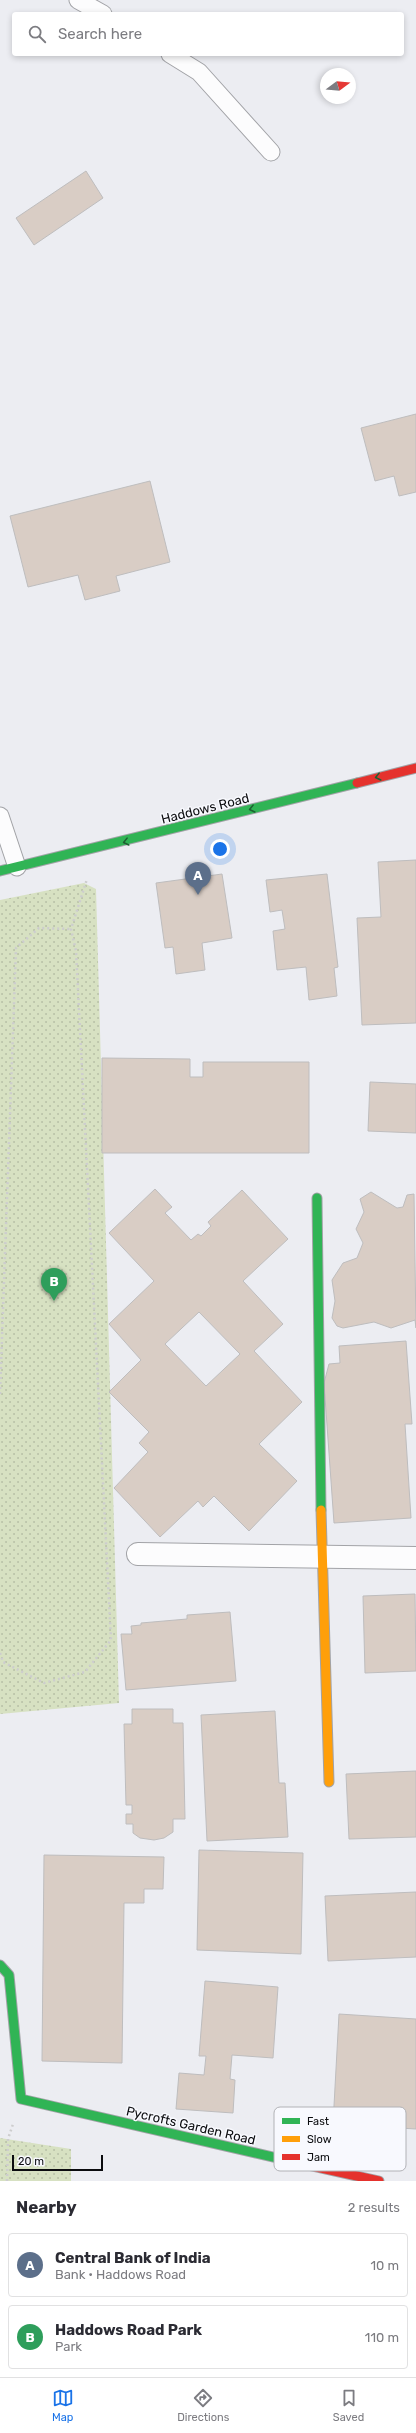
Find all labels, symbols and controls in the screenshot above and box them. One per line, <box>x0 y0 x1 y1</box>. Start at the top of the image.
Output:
search box <box>12 12 404 56</box>
icon: search <box>26 23 48 45</box>
text: Search here <box>58 25 142 43</box>
north arrow <box>320 68 356 104</box>
one-way arrow <box>375 772 382 781</box>
street label: Haddows Road <box>160 790 251 827</box>
one-way arrow <box>249 805 255 813</box>
one-way arrow <box>123 837 130 845</box>
your location <box>210 839 230 859</box>
pin: A <box>185 862 211 895</box>
pin: B <box>41 1268 67 1301</box>
street label: Pycrofts Garden Road <box>125 2103 257 2148</box>
legend <box>274 2107 406 2171</box>
text: Fast <box>307 2115 330 2128</box>
text: Slow <box>307 2133 332 2146</box>
text: Jam <box>307 2151 330 2164</box>
scale bar <box>12 2153 103 2172</box>
text: 20 m <box>18 2155 44 2168</box>
text: Nearby <box>16 2197 77 2217</box>
text: 2 results <box>348 2200 400 2215</box>
text: Central Bank of India <box>55 2249 211 2267</box>
text: A <box>25 2258 35 2273</box>
text: 10 m <box>370 2258 399 2273</box>
text: Bank · Haddows Road <box>55 2267 186 2282</box>
text: Haddows Road Park <box>55 2321 202 2339</box>
text: B <box>25 2330 35 2345</box>
text: 110 m <box>365 2330 399 2345</box>
text: Park <box>55 2339 82 2354</box>
tab: Map <box>52 2387 74 2424</box>
tab: Directions <box>177 2387 229 2424</box>
tab: Saved <box>333 2387 364 2424</box>

